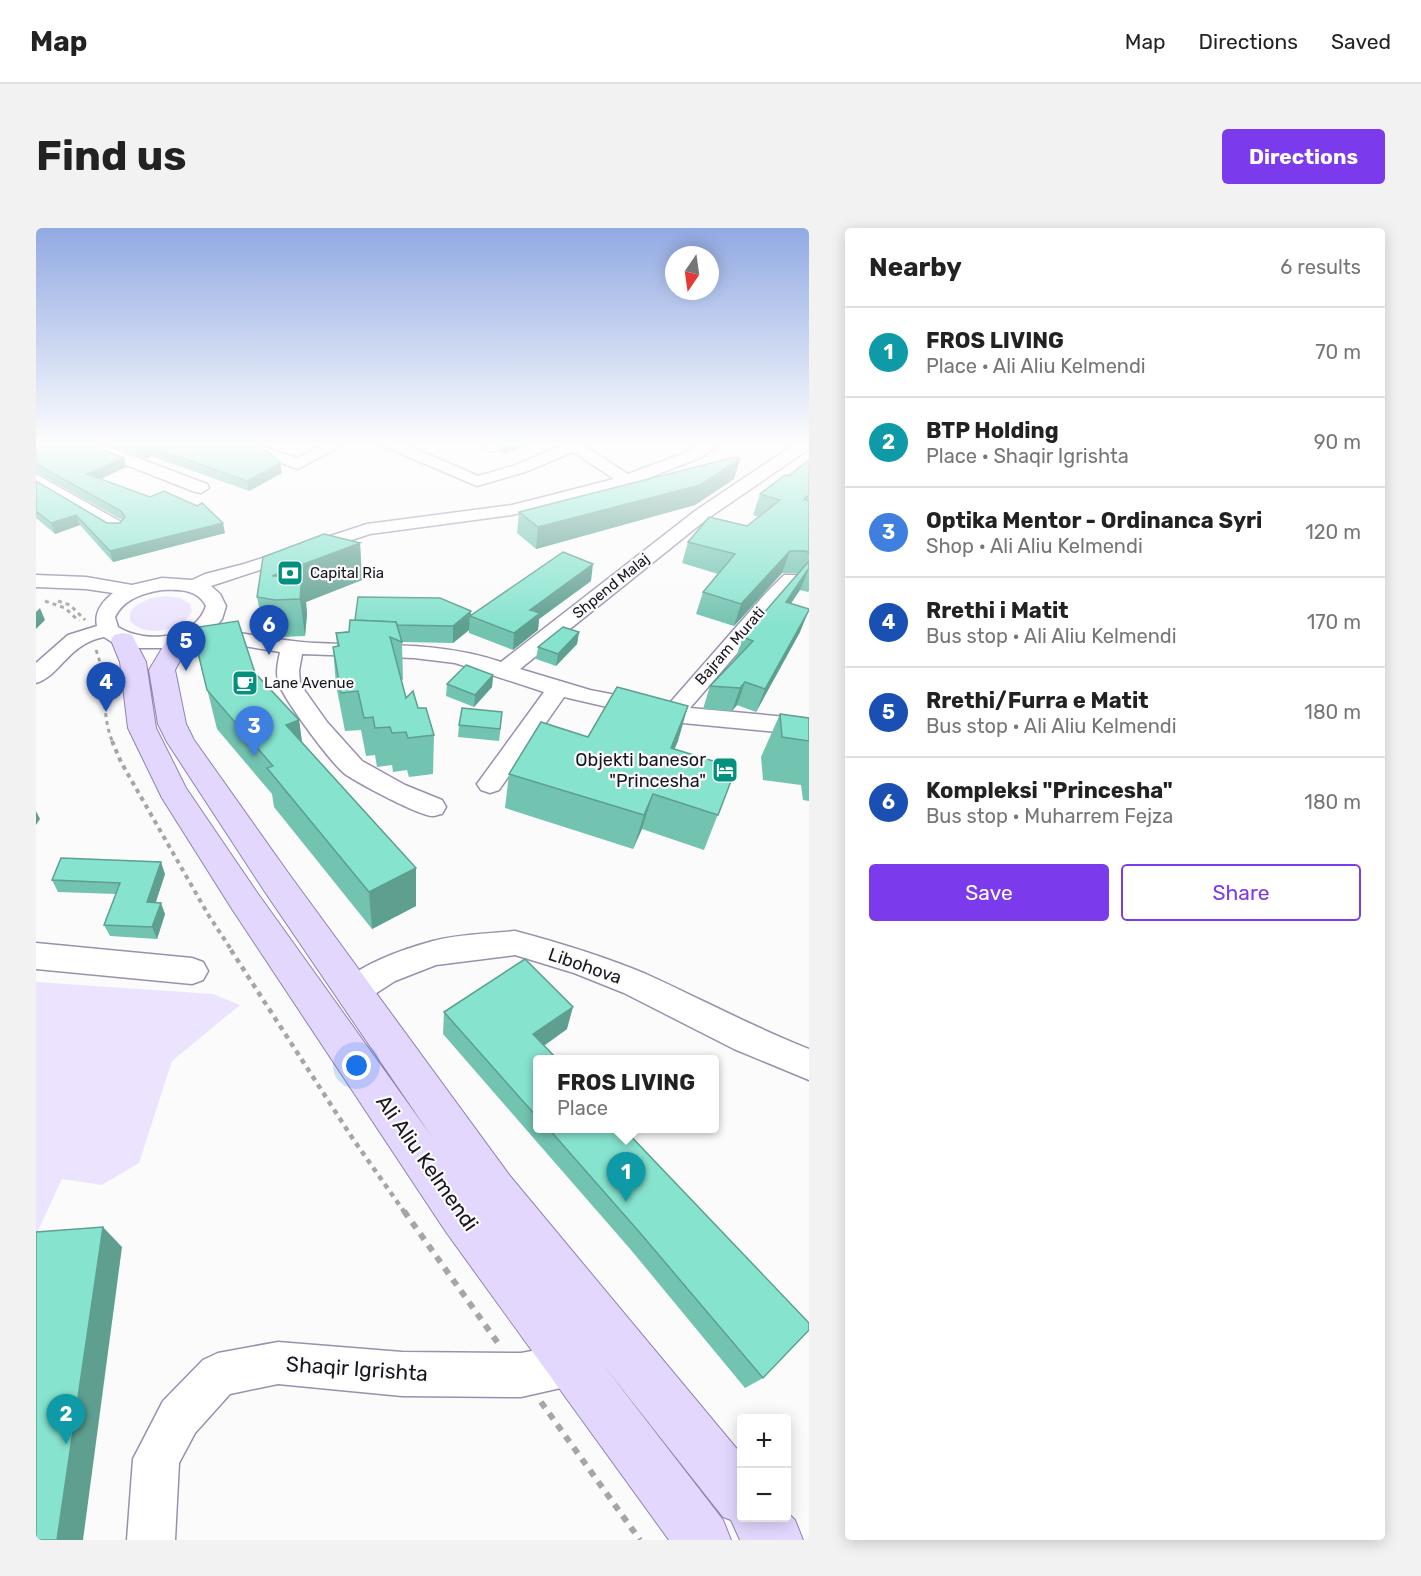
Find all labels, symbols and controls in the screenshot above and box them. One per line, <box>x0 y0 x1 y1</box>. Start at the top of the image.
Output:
text: Map <box>30 25 87 58</box>
text: Map <box>1125 29 1166 54</box>
text: Directions <box>1199 29 1298 54</box>
text: Saved <box>1331 29 1391 54</box>
button: Directions <box>1222 129 1385 184</box>
text: Find us <box>36 131 187 181</box>
north arrow <box>665 246 719 300</box>
text: Nearby <box>869 252 962 283</box>
text: 6 results <box>1280 255 1361 279</box>
text: FROS LIVING <box>926 327 1064 354</box>
text: 1 <box>884 340 893 364</box>
text: 70 m <box>1315 340 1361 364</box>
text: Place · Ali Aliu Kelmendi <box>926 354 1146 378</box>
text: BTP Holding <box>926 417 1059 444</box>
text: 2 <box>882 430 895 454</box>
text: 90 m <box>1314 430 1361 454</box>
text: Place · Shaqir Igrishta <box>926 444 1129 468</box>
text: Optika Mentor - Ordinanca Syri <box>926 507 1262 534</box>
text: 3 <box>882 520 895 544</box>
text: 120 m <box>1305 520 1361 544</box>
text: Shop · Ali Aliu Kelmendi <box>926 534 1143 558</box>
street label: Shpend Malaj <box>569 550 653 622</box>
bank icon: Capital Ria <box>275 558 305 588</box>
place label: Capital Ria <box>310 564 384 582</box>
text: Rrethi i Matit <box>926 597 1069 624</box>
street label: Bajram Murati <box>691 603 769 689</box>
pin: 6 <box>250 606 288 655</box>
text: 4 <box>882 610 895 634</box>
text: 170 m <box>1307 610 1361 634</box>
pin: 5 <box>166 622 206 671</box>
text: Bus stop · Ali Aliu Kelmendi <box>926 624 1177 648</box>
pin: 4 <box>86 662 126 712</box>
cafe icon: Lane Avenue <box>230 668 260 698</box>
place label: Lane Avenue <box>264 674 354 692</box>
text: Rrethi/Furra e Matit <box>926 687 1148 714</box>
text: 5 <box>882 700 895 724</box>
text: 180 m <box>1304 700 1361 724</box>
pin: 3 <box>234 706 274 756</box>
text: Bus stop · Ali Aliu Kelmendi <box>926 714 1177 738</box>
place label: Objekti banesor "Princesha" <box>575 749 706 792</box>
hotel icon: Objekti banesor "Princesha" <box>710 755 740 785</box>
text: Kompleksi "Princesha" <box>926 777 1173 804</box>
text: 6 <box>882 790 895 814</box>
text: 180 m <box>1304 790 1361 814</box>
text: Bus stop · Muharrem Fejza <box>926 804 1173 828</box>
button: Save <box>869 864 1109 921</box>
button: Share <box>1121 864 1361 921</box>
street label: Libohova <box>545 943 625 989</box>
your location <box>342 1051 371 1080</box>
popup <box>533 1055 719 1133</box>
text: FROS LIVING <box>557 1069 695 1096</box>
street label: Ali Aliu Kelmendi <box>371 1090 484 1236</box>
text: Place <box>557 1096 608 1120</box>
pin: 1 <box>606 1152 646 1202</box>
street label: Shaqir Igrishta <box>285 1351 429 1386</box>
pin: 2 <box>46 1394 86 1444</box>
map controls <box>737 1414 791 1522</box>
button: + <box>737 1414 791 1468</box>
button: − <box>737 1468 791 1522</box>

